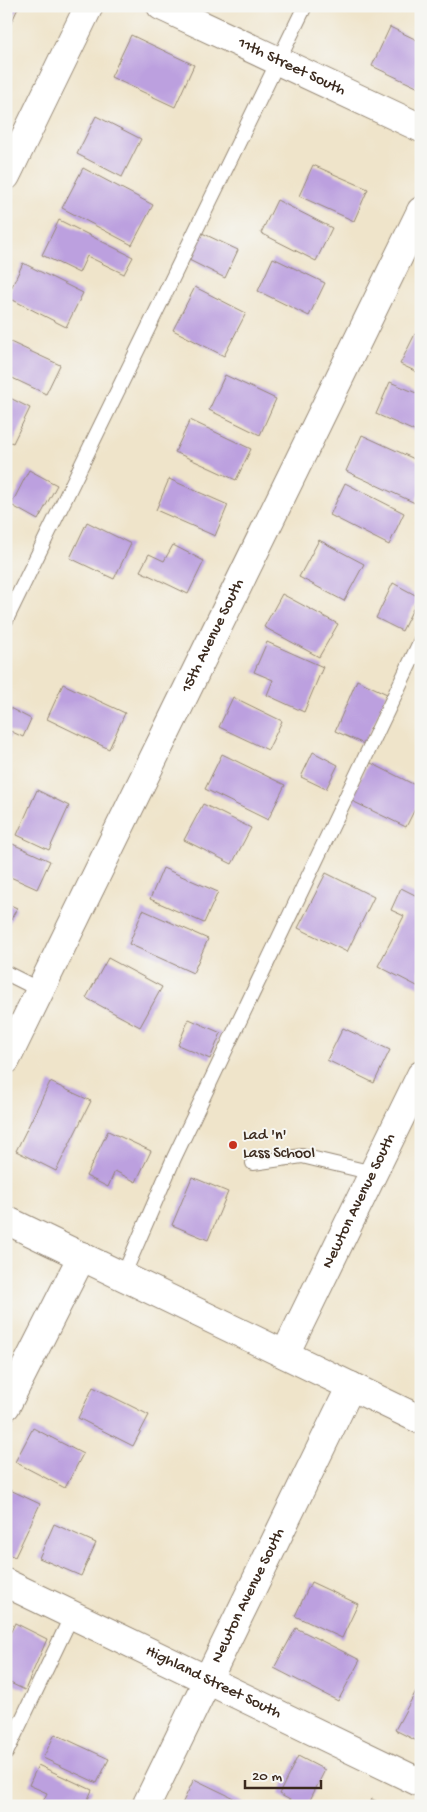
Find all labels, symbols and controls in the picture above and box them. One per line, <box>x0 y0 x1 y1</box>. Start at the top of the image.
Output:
street label: 11th Street South <box>234 33 349 101</box>
street label: 15th Avenue South <box>177 576 249 697</box>
place label: Lad 'n' Lass School <box>243 1127 315 1164</box>
street label: Newton Avenue South <box>319 1130 401 1272</box>
marker: Lad 'n' Lass School <box>227 1139 239 1151</box>
street label: Newton Avenue South <box>208 1525 290 1666</box>
street label: Highland Street South <box>142 1642 285 1724</box>
scale bar <box>245 1757 321 1789</box>
text: 20 m <box>252 1768 282 1786</box>

